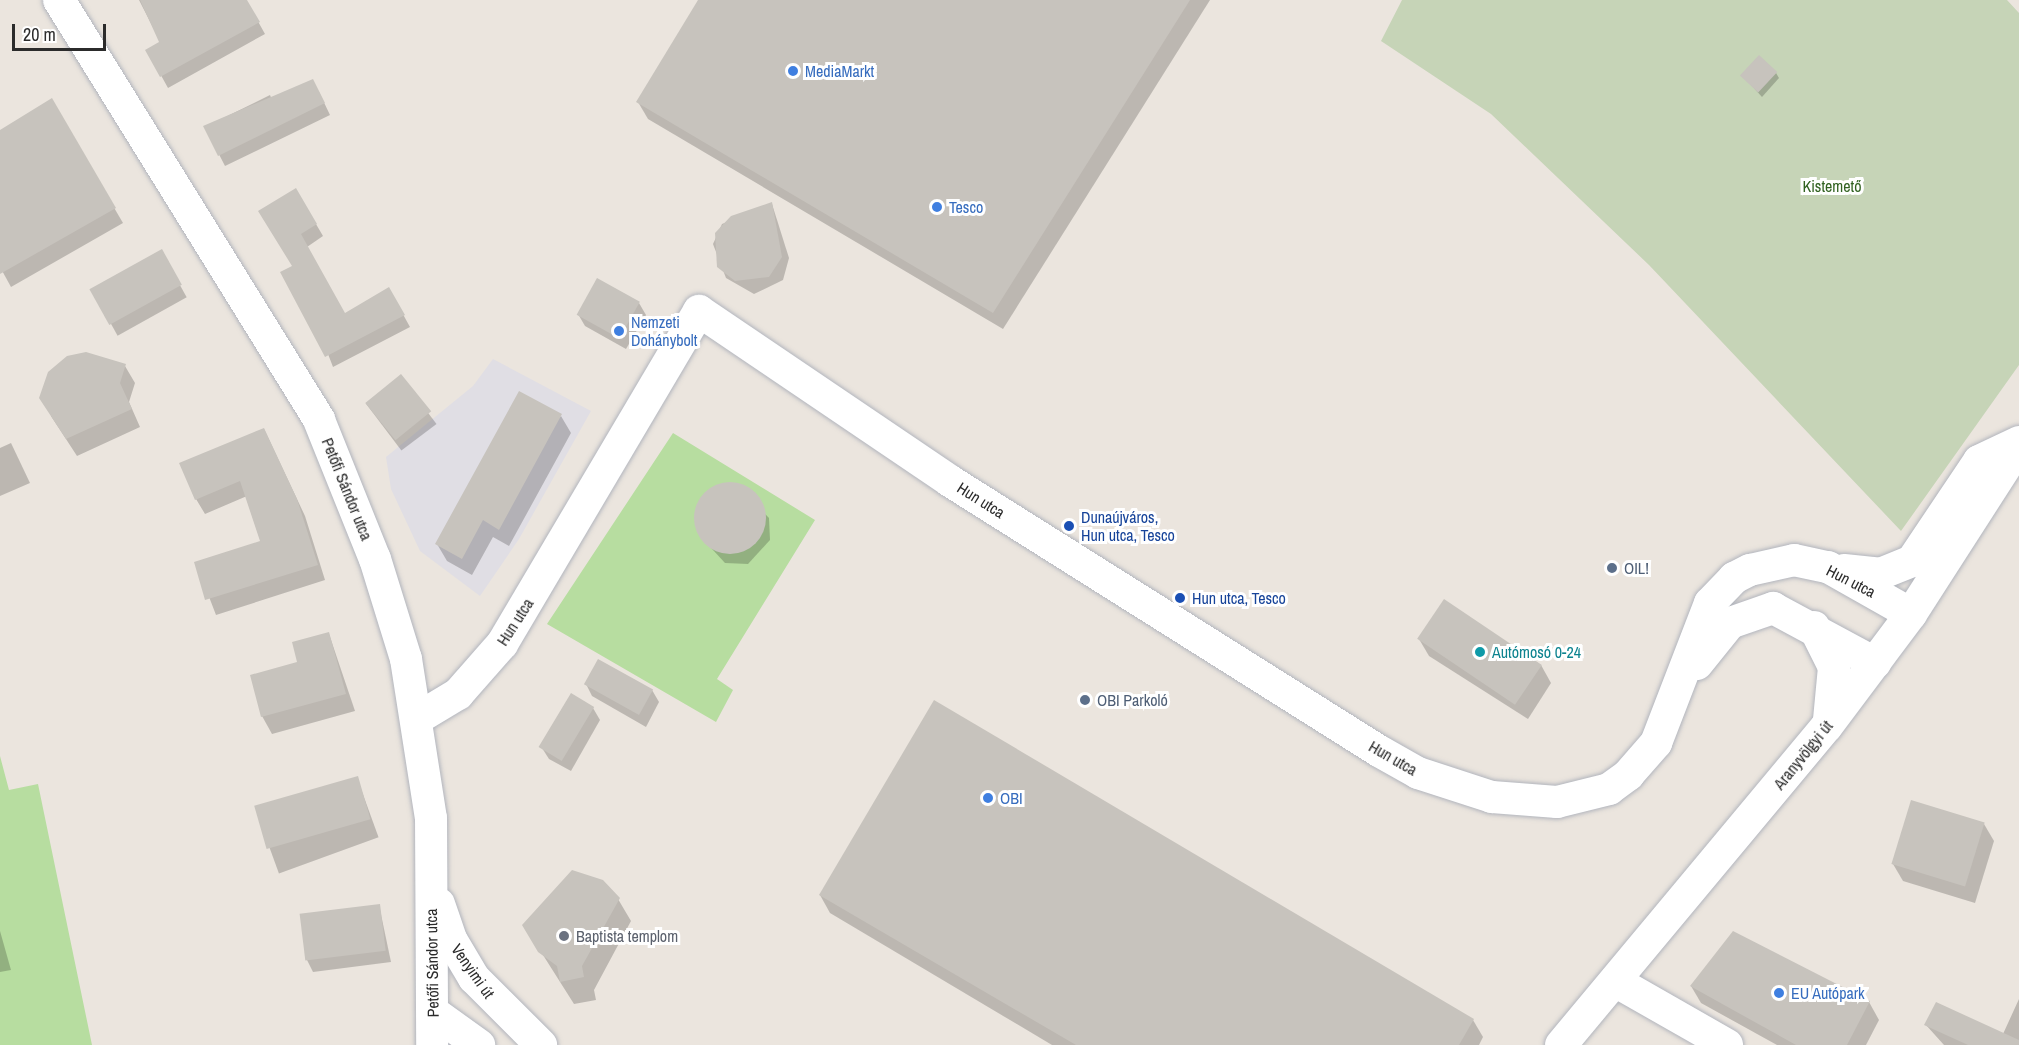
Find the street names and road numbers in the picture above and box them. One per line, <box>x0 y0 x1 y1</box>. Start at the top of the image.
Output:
street label: Petőfi Sándor utca <box>318 435 376 543</box>
street label: Hun utca <box>954 478 1008 522</box>
street label: Hun utca <box>1823 561 1879 601</box>
street label: Hun utca <box>493 595 537 649</box>
street label: Aranyvölgyi út <box>1769 717 1837 793</box>
street label: Hun utca <box>1365 737 1421 779</box>
street label: Petőfi Sándor utca <box>421 908 443 1018</box>
street label: Venyimi út <box>447 940 499 1002</box>

